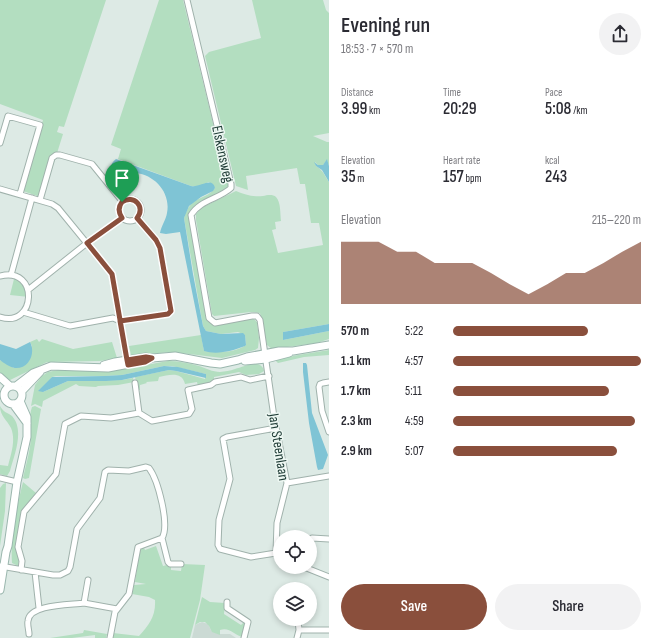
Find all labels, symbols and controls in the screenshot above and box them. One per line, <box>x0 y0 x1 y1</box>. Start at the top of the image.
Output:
text: Evening run <box>341 12 430 39</box>
button: share <box>599 13 641 55</box>
text: 18:53 · 7 × 570 m <box>341 41 413 57</box>
text: Distance <box>341 86 373 99</box>
text: Time <box>443 86 461 99</box>
text: Pace <box>545 86 563 99</box>
text: 3.99 <box>341 99 367 119</box>
text: 20:29 <box>443 99 477 119</box>
text: 5:08 <box>545 99 571 119</box>
text: km <box>367 104 380 117</box>
text: /km <box>571 104 587 117</box>
street label: Elskensweg <box>207 124 238 184</box>
text: Elevation <box>341 154 375 167</box>
text: Heart rate <box>443 154 481 167</box>
text: kcal <box>545 154 560 167</box>
pin <box>105 161 139 202</box>
icon: arrive <box>111 167 133 189</box>
text: 35 <box>341 167 356 187</box>
text: 157 <box>443 167 464 187</box>
text: 243 <box>545 167 567 187</box>
text: m <box>356 172 364 185</box>
text: bpm <box>464 172 482 185</box>
text: Elevation <box>341 212 381 228</box>
text: 215–220 m <box>592 212 641 228</box>
text: 570 m <box>341 323 369 339</box>
text: 5:22 <box>405 323 423 339</box>
text: 1.1 km <box>341 353 371 369</box>
text: 4:57 <box>405 353 423 369</box>
text: 1.7 km <box>341 383 371 399</box>
text: 5:11 <box>405 383 422 399</box>
street label: Jan Steenlaan <box>264 411 293 482</box>
text: 2.3 km <box>341 413 372 429</box>
text: 4:59 <box>405 413 424 429</box>
text: 2.9 km <box>341 443 372 459</box>
text: 5:07 <box>405 443 424 459</box>
map controls <box>273 530 317 626</box>
button: locate <box>273 530 317 574</box>
button: layers <box>273 582 317 626</box>
button: Save <box>341 584 487 630</box>
button: Share <box>495 584 641 630</box>

